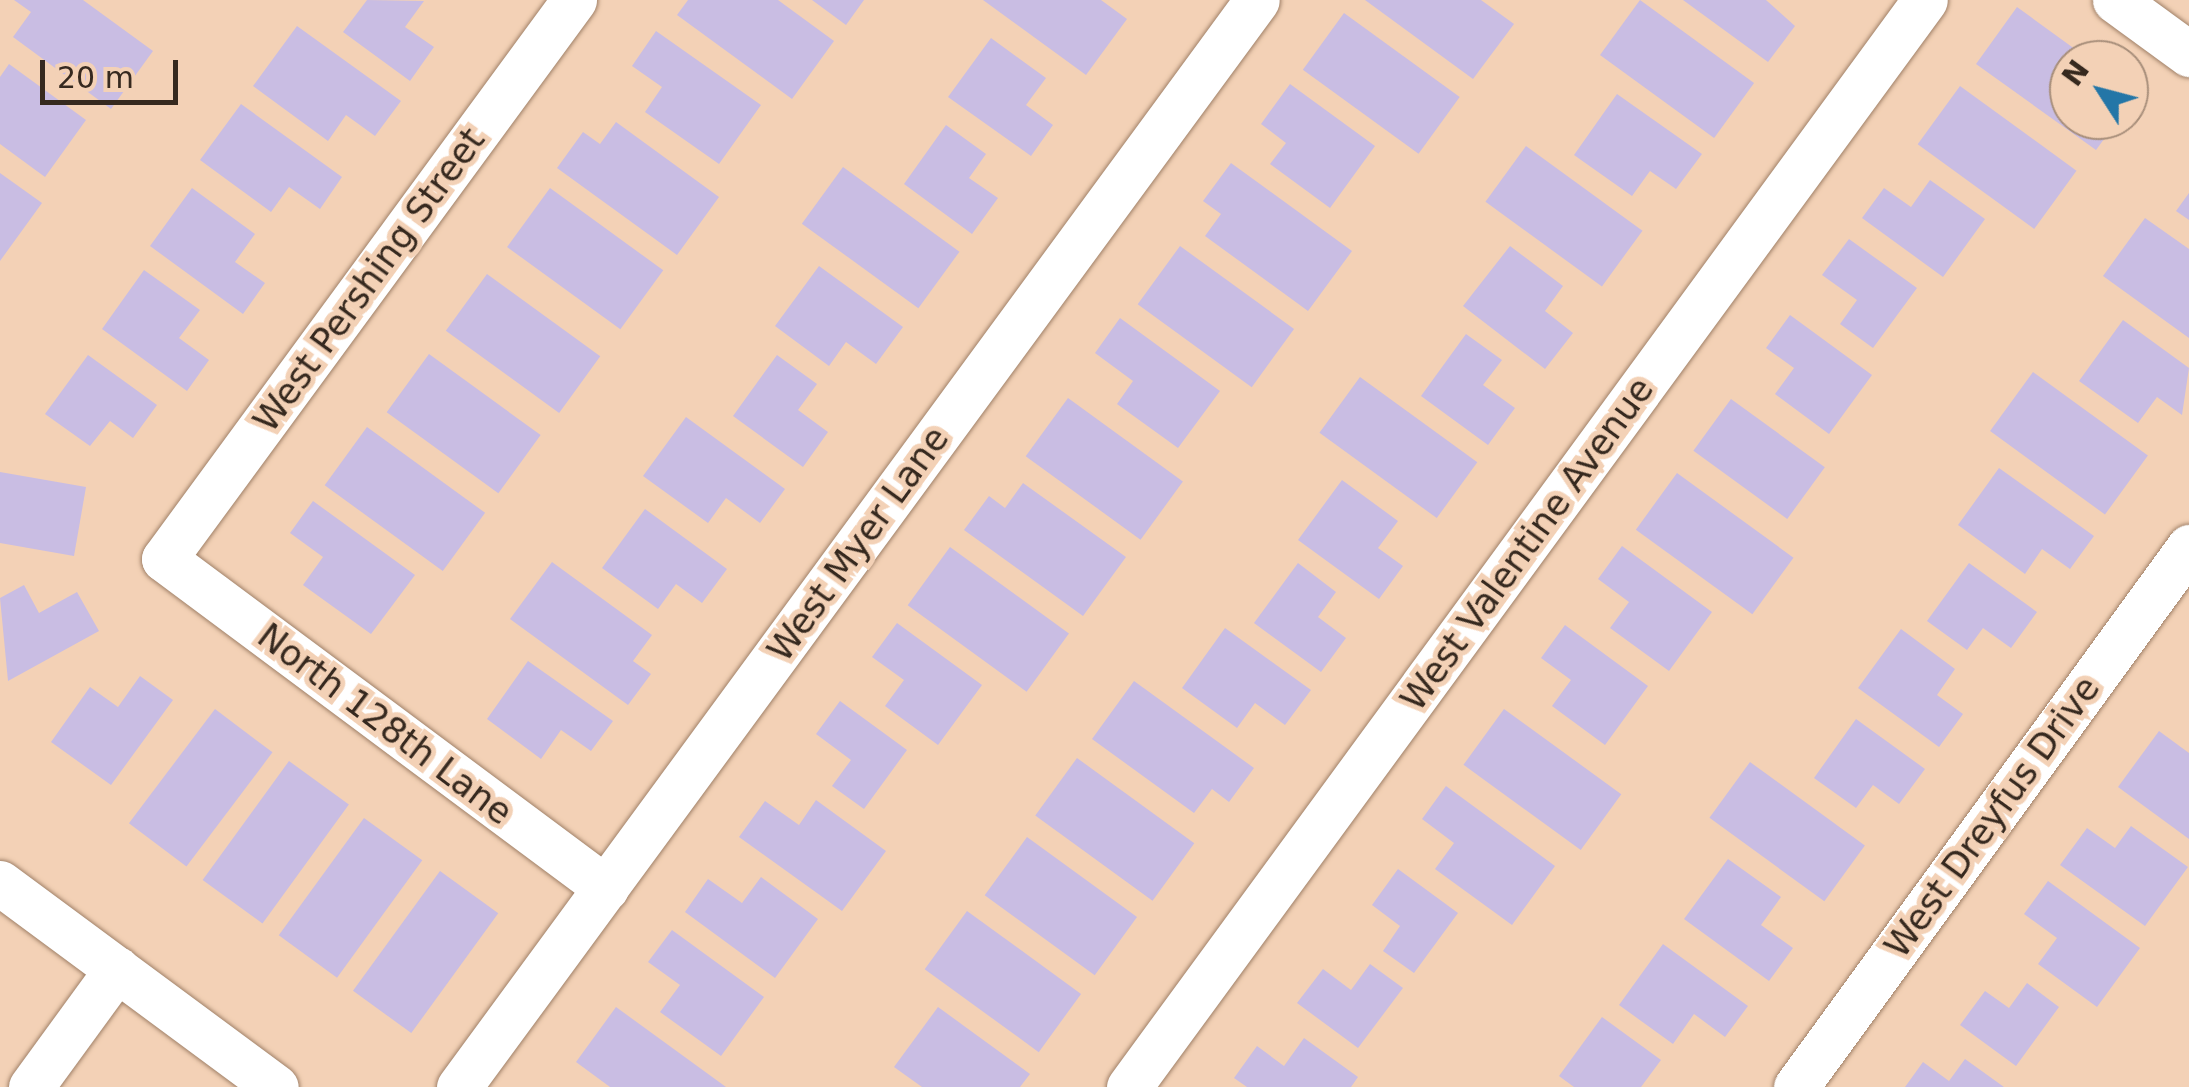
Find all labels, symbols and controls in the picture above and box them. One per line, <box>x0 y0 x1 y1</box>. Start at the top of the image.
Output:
scale bar <box>45 40 182 102</box>
north arrow <box>2049 40 2149 140</box>
text: N <box>2056 54 2096 92</box>
text: 20 m <box>57 60 134 95</box>
street label: West Pershing Street <box>245 120 493 440</box>
street label: West Valentine Avenue <box>1392 369 1662 719</box>
street label: West Myer Lane <box>759 418 957 670</box>
street label: North 128th Lane <box>250 615 520 833</box>
street label: West Dreyfus Drive <box>1876 668 2108 966</box>

